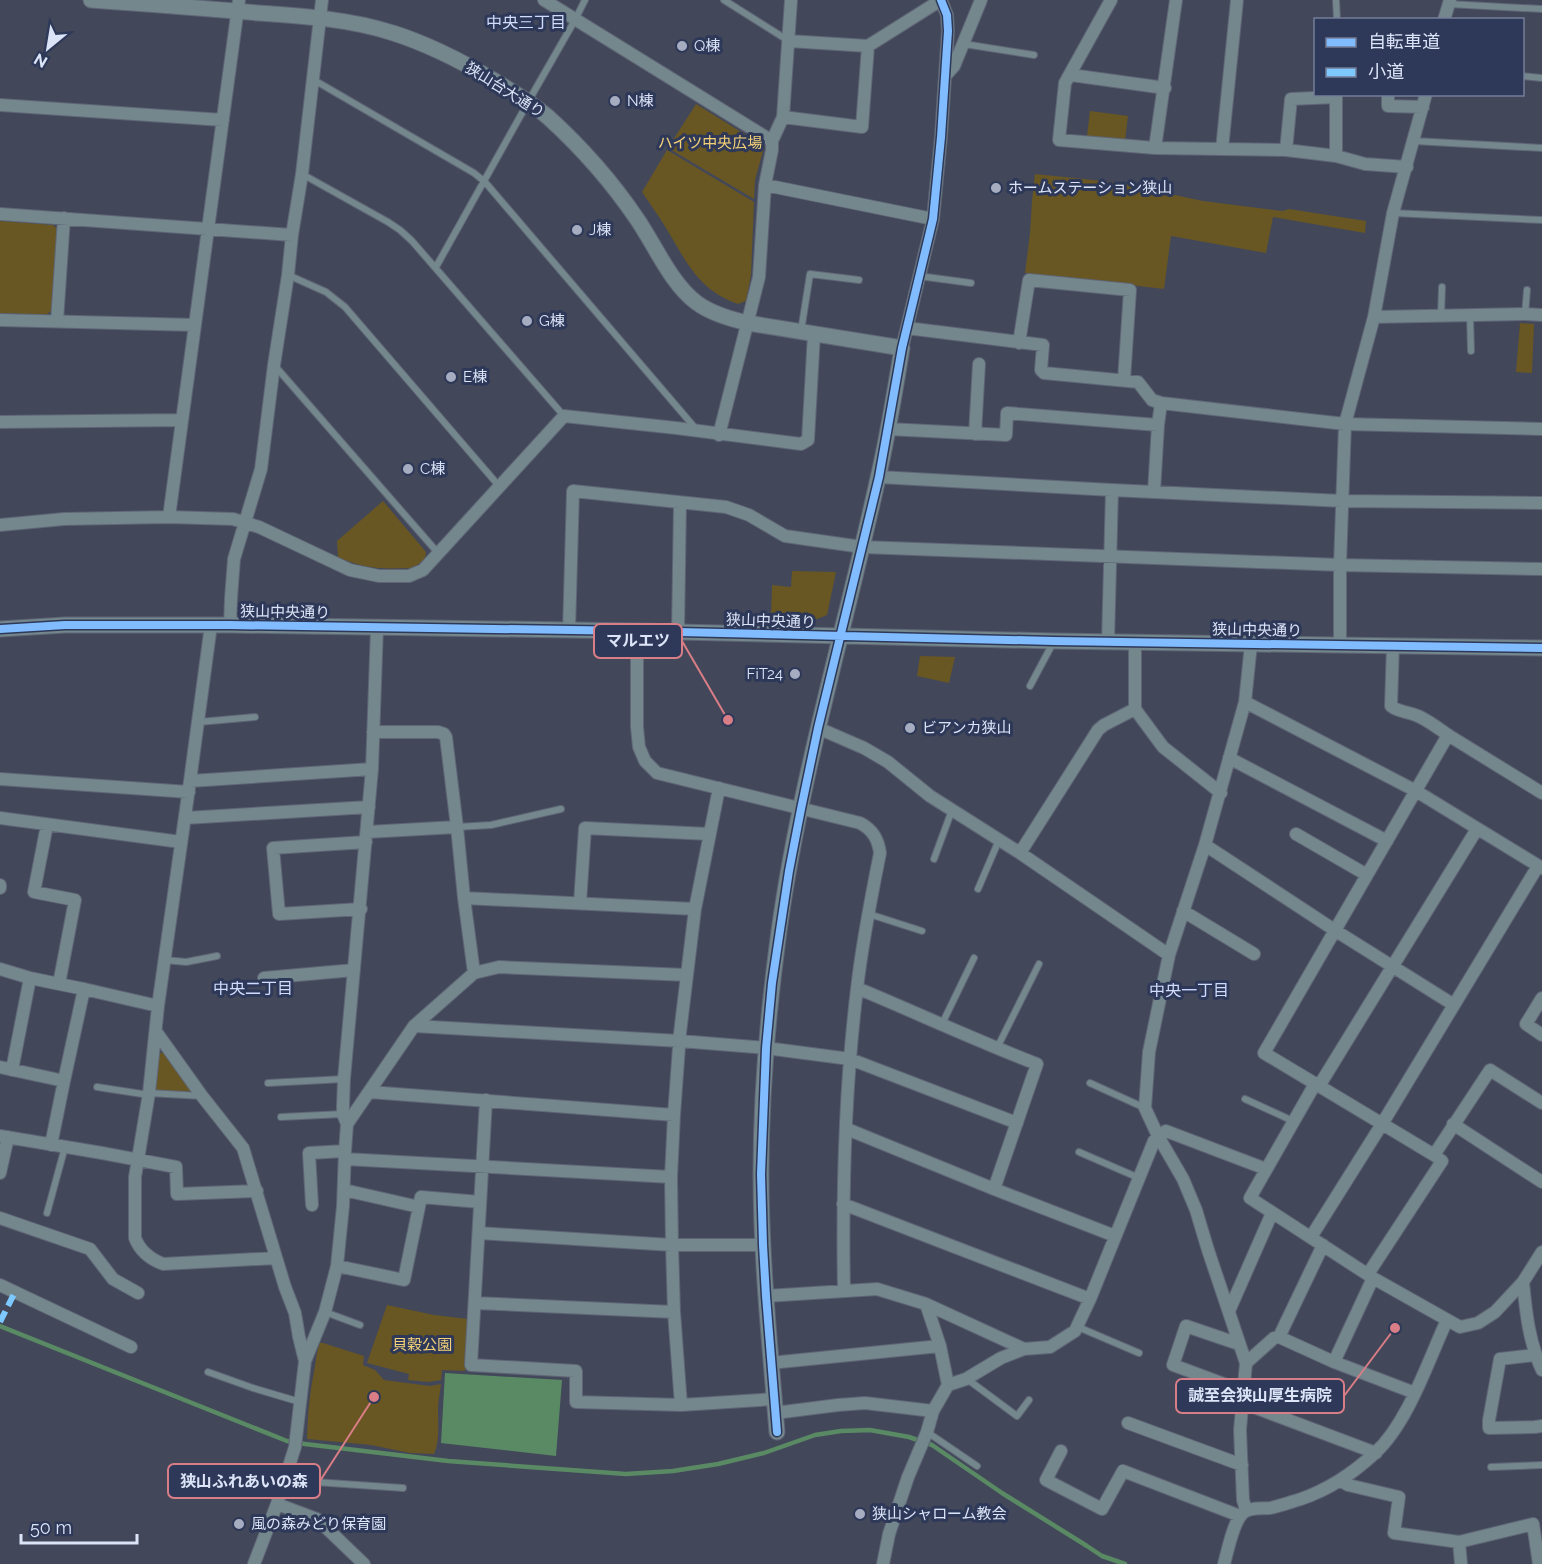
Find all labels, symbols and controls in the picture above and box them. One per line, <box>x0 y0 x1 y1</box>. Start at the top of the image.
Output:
district label: 中央三丁目 <box>486 13 566 32</box>
north arrow <box>18 18 78 78</box>
legend <box>1314 18 1524 96</box>
text: 自転車道 <box>1368 31 1440 52</box>
place label: Q棟 <box>694 37 720 55</box>
marker: Q棟 <box>675 39 689 53</box>
text: N <box>31 49 51 72</box>
street label: 狭山台大通り <box>462 59 548 121</box>
text: 小道 <box>1368 61 1404 82</box>
place label: N棟 <box>627 92 654 110</box>
marker: N棟 <box>608 94 622 108</box>
park label: ハイツ中央広場 <box>658 134 762 152</box>
place label: ホームステーション狭山 <box>1008 179 1172 197</box>
marker: ホームステーション狭山 <box>989 181 1003 195</box>
place label: J棟 <box>589 221 611 239</box>
marker: J棟 <box>570 223 584 237</box>
place label: G棟 <box>539 312 565 330</box>
marker: G棟 <box>520 314 534 328</box>
place label: E棟 <box>463 368 487 386</box>
marker: E棟 <box>444 370 458 384</box>
place label: C棟 <box>420 460 445 478</box>
marker: C棟 <box>401 462 415 476</box>
street label: 狭山中央通り <box>240 602 330 622</box>
street label: 狭山中央通り <box>726 610 816 632</box>
street label: 狭山中央通り <box>1212 620 1302 640</box>
callout: マルエツ <box>594 624 682 658</box>
text: マルエツ <box>606 631 670 650</box>
place label: FiT24 <box>747 665 783 683</box>
marker: FiT24 <box>788 667 802 681</box>
place label: ビアンカ狭山 <box>922 719 1011 737</box>
marker: ビアンカ狭山 <box>903 721 917 735</box>
district label: 中央二丁目 <box>213 979 293 998</box>
district label: 中央一丁目 <box>1149 981 1229 1000</box>
park label: 貝穀公園 <box>392 1336 452 1354</box>
callout: 誠至会狭山厚生病院 <box>1176 1379 1344 1413</box>
text: 誠至会狭山厚生病院 <box>1188 1386 1332 1405</box>
callout: 狭山ふれあいの森 <box>168 1464 320 1498</box>
text: 狭山ふれあいの森 <box>180 1472 308 1491</box>
place label: 狭山シャローム教会 <box>872 1505 1007 1523</box>
scale bar <box>21 1507 136 1545</box>
marker: 狭山シャローム教会 <box>853 1507 867 1521</box>
place label: 風の森みどり保育園 <box>251 1515 386 1533</box>
text: 50 m <box>30 1517 72 1538</box>
marker: 風の森みどり保育園 <box>232 1517 246 1531</box>

